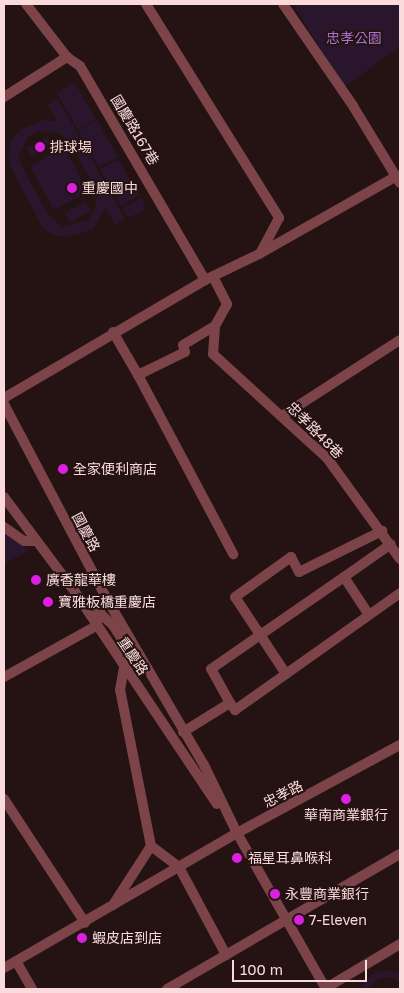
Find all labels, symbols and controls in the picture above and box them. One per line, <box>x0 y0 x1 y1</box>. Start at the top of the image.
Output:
park label: 忠孝公園 <box>326 30 382 46</box>
street label: 國慶路167巷 <box>108 92 162 168</box>
place label: 排球場 <box>50 139 92 155</box>
marker: 排球場 <box>34 141 46 153</box>
place label: 重慶國中 <box>82 180 138 196</box>
marker: 重慶國中 <box>66 182 78 194</box>
street label: 忠孝路48巷 <box>283 398 347 462</box>
place label: 全家便利商店 <box>73 461 157 477</box>
marker: 全家便利商店 <box>57 463 69 475</box>
street label: 國慶路 <box>69 510 103 554</box>
place label: 廣香龍華樓 <box>46 572 116 588</box>
marker: 廣香龍華樓 <box>30 574 42 586</box>
place label: 寶雅板橋重慶店 <box>58 594 156 610</box>
marker: 寶雅板橋重慶店 <box>42 596 54 608</box>
street label: 重慶路 <box>114 634 152 678</box>
street label: 忠孝路 <box>260 777 306 811</box>
marker: 華南商業銀行 <box>340 793 352 805</box>
place label: 華南商業銀行 <box>304 807 388 823</box>
place label: 福星耳鼻喉科 <box>248 850 332 866</box>
marker: 福星耳鼻喉科 <box>230 851 244 865</box>
place label: 永豐商業銀行 <box>285 886 369 902</box>
marker: 永豐商業銀行 <box>269 888 281 900</box>
place label: 7-Eleven <box>309 912 367 928</box>
marker: 7-Eleven <box>293 914 305 926</box>
place label: 蝦皮店到店 <box>92 930 162 946</box>
marker: 蝦皮店到店 <box>76 932 88 944</box>
scale bar <box>234 950 369 982</box>
text: 100 m <box>240 960 283 978</box>

